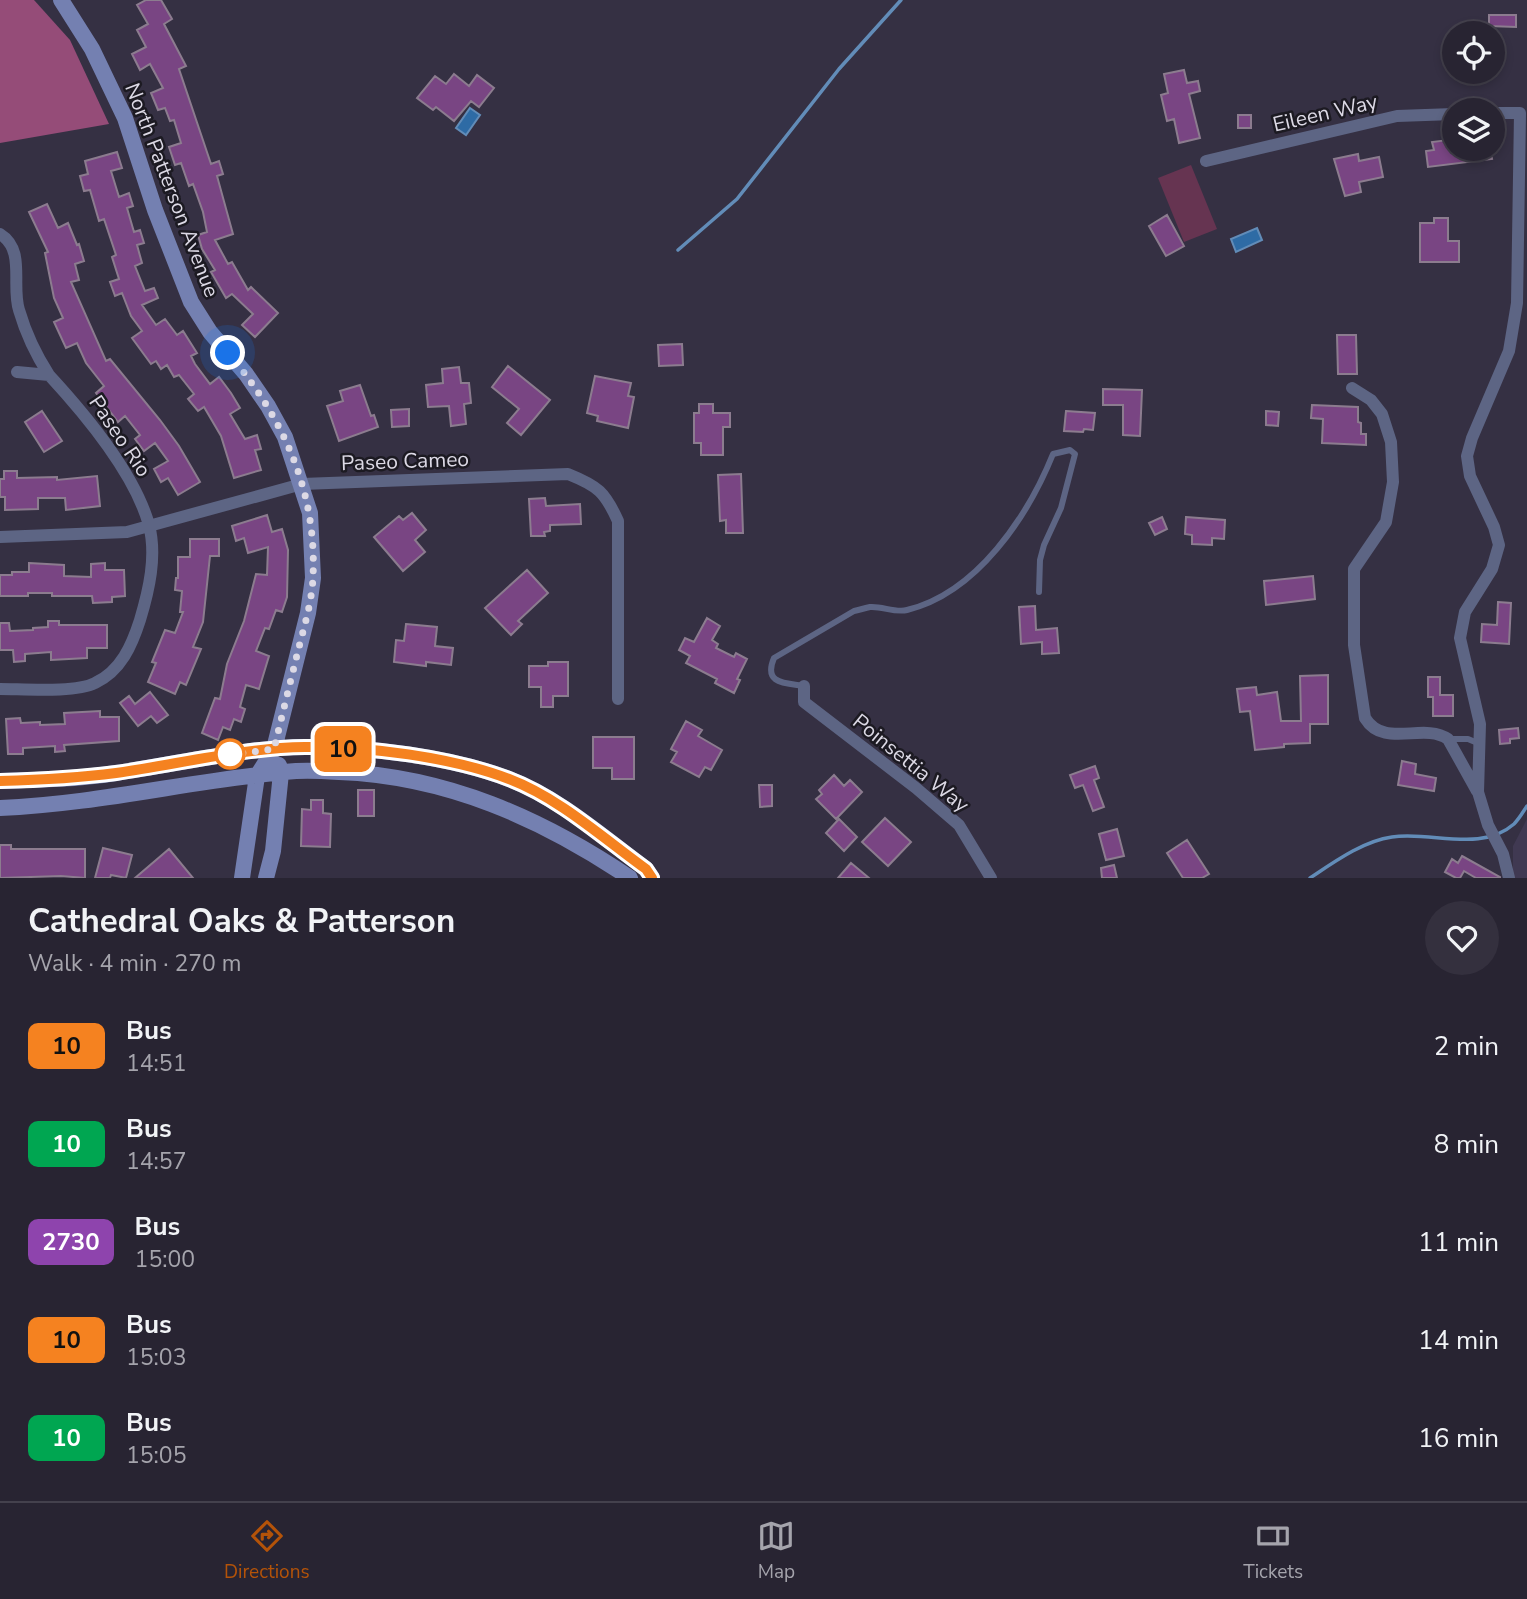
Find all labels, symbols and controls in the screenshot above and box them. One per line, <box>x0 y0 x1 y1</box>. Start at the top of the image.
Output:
map controls <box>1442 21 1505 161</box>
button: locate <box>1442 21 1505 84</box>
street label: North Patterson Avenue <box>118 79 226 301</box>
street label: Eileen Way <box>1270 87 1380 139</box>
button: layers <box>1442 98 1505 161</box>
your location <box>210 335 245 370</box>
street label: Paseo Rio <box>82 390 158 482</box>
street label: Paseo Cameo <box>341 445 469 477</box>
street label: Poinsettia Way <box>847 707 975 819</box>
line badge: 10 <box>312 726 374 772</box>
text: 10 <box>329 733 357 765</box>
unlabelled marker <box>215 739 245 769</box>
text: Cathedral Oaks & Patterson <box>28 899 455 944</box>
button: heart <box>1425 901 1499 975</box>
text: Walk · 4 min · 270 m <box>28 948 241 979</box>
text: Bus <box>126 1013 172 1048</box>
text: 2 min <box>1434 1029 1499 1064</box>
text: 10 <box>52 1030 81 1062</box>
text: 14:51 <box>126 1048 186 1079</box>
text: Bus <box>126 1111 172 1146</box>
text: 8 min <box>1434 1127 1499 1162</box>
text: 10 <box>52 1128 81 1160</box>
text: 14:57 <box>126 1146 186 1177</box>
text: Bus <box>135 1209 180 1244</box>
text: 11 min <box>1418 1225 1499 1260</box>
text: 2730 <box>42 1226 100 1258</box>
text: 15:00 <box>135 1244 195 1275</box>
text: Bus <box>126 1307 172 1342</box>
text: 14 min <box>1418 1323 1499 1358</box>
text: 10 <box>52 1324 81 1356</box>
text: 15:03 <box>126 1342 186 1373</box>
text: Bus <box>126 1405 172 1440</box>
text: 16 min <box>1418 1421 1499 1456</box>
text: 10 <box>52 1422 81 1454</box>
text: 15:05 <box>126 1440 186 1471</box>
tab: Directions <box>224 1517 310 1585</box>
tab: Map <box>757 1517 795 1585</box>
tab: Tickets <box>1243 1517 1303 1585</box>

